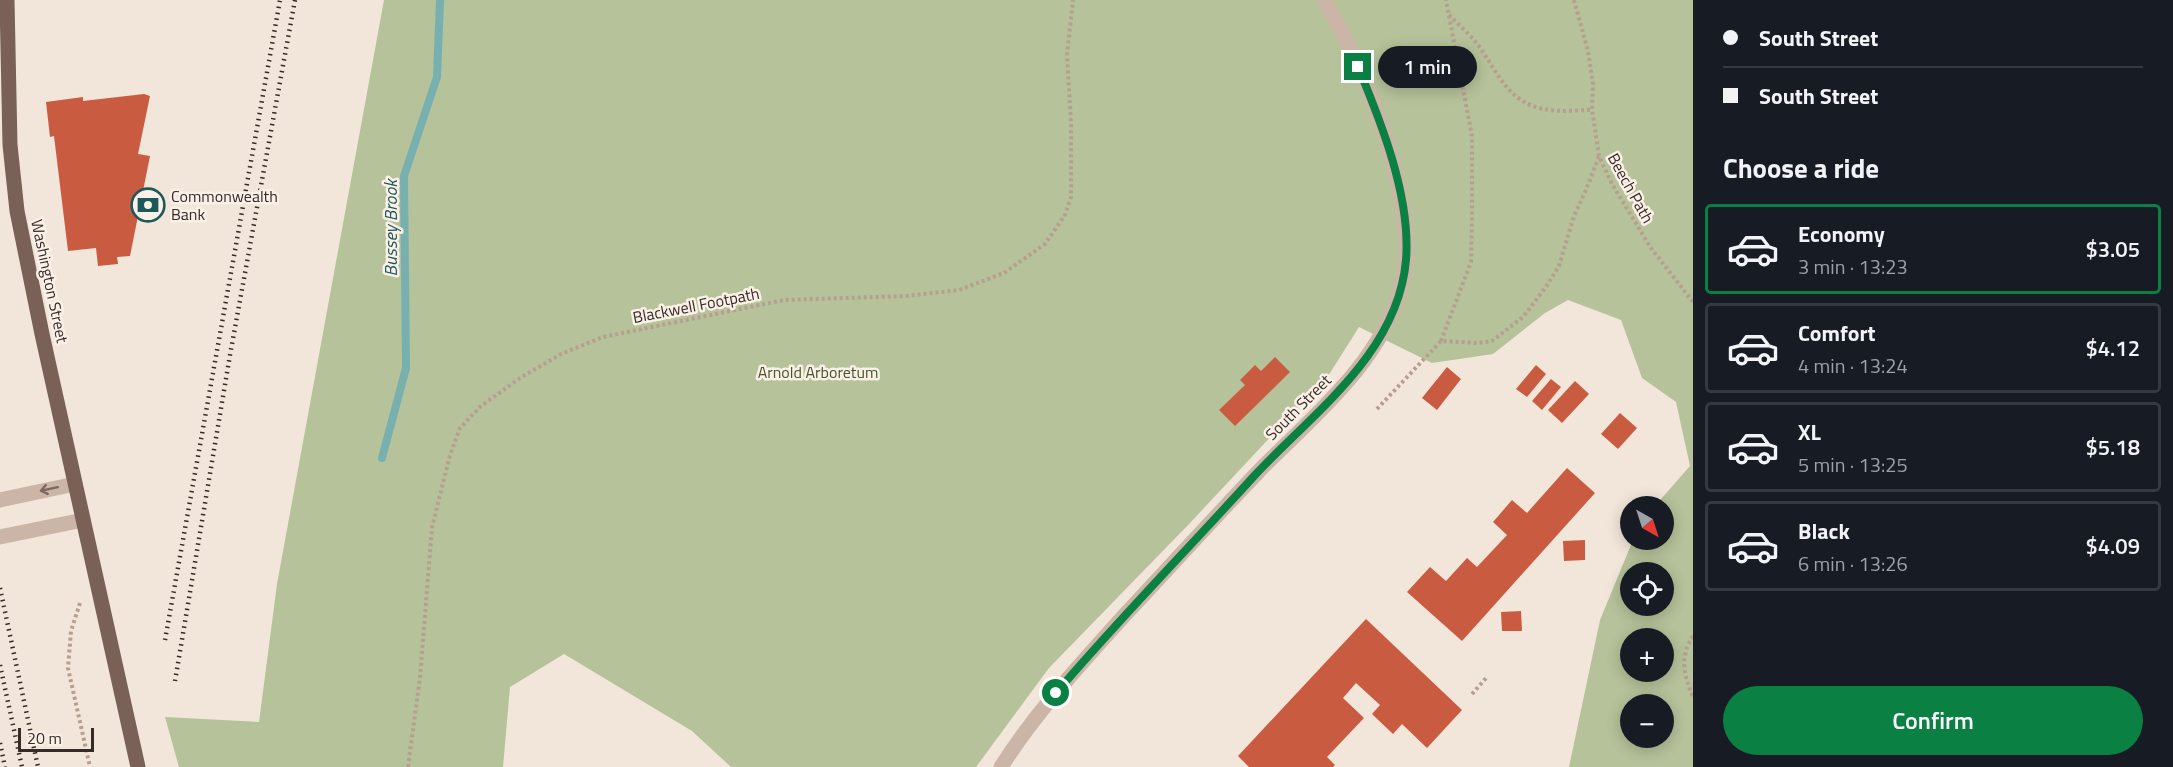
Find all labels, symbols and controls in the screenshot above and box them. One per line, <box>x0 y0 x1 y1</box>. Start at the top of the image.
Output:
text: South Street <box>1759 21 1878 55</box>
callout: 1 min <box>1379 46 1478 88</box>
text: 1 min <box>1403 51 1452 82</box>
route end <box>1344 53 1371 80</box>
text: South Street <box>1759 79 1878 113</box>
text: Choose a ride <box>1723 147 1879 188</box>
street label: Beech Path <box>1602 149 1660 227</box>
water label: Bussey Brook <box>377 178 404 276</box>
place label: Commonwealth Bank <box>171 184 278 226</box>
bank icon: Commonwealth Bank <box>130 187 166 223</box>
street label: Washington Street <box>25 217 75 345</box>
text: Economy <box>1798 217 1885 251</box>
icon: car <box>1726 222 1780 276</box>
text: $3.05 <box>2085 232 2140 266</box>
text: 3 min · 13:23 <box>1798 251 1908 282</box>
street label: Blackwell Footpath <box>631 281 761 329</box>
text: Comfort <box>1798 316 1876 350</box>
icon: car <box>1726 321 1780 375</box>
text: $4.12 <box>2085 331 2140 365</box>
text: 4 min · 13:24 <box>1798 350 1908 381</box>
park label: Arnold Arboretum <box>758 360 878 384</box>
street label: South Street <box>1260 368 1337 445</box>
text: XL <box>1798 415 1821 449</box>
icon: car <box>1726 420 1780 474</box>
text: $5.18 <box>2085 430 2140 464</box>
text: 5 min · 13:25 <box>1798 449 1908 480</box>
one-way arrow <box>40 484 59 496</box>
north arrow <box>1620 496 1674 550</box>
map controls <box>1620 496 1674 748</box>
text: Black <box>1798 514 1850 548</box>
icon: car <box>1726 519 1780 573</box>
text: $4.09 <box>2085 529 2140 563</box>
text: 6 min · 13:26 <box>1798 548 1908 579</box>
button: locate <box>1620 562 1674 616</box>
button: + <box>1620 628 1674 682</box>
route start <box>1042 679 1069 706</box>
button: Confirm <box>1723 686 2143 755</box>
button: − <box>1620 694 1674 748</box>
scale bar <box>18 725 94 752</box>
text: 20 m <box>27 726 62 750</box>

